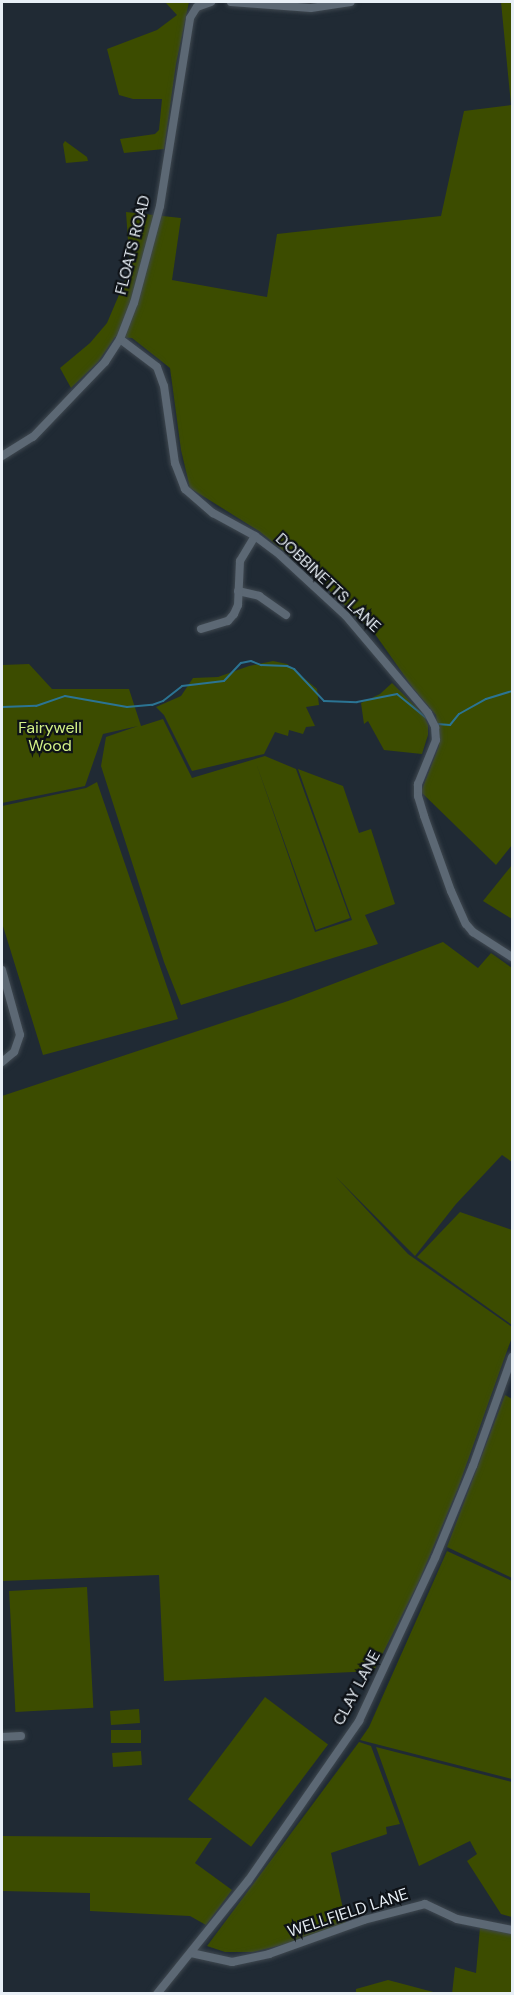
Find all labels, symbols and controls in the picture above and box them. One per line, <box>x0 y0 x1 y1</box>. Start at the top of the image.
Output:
street label: FLOATS ROAD <box>111 193 155 297</box>
street label: DOBBINETTS LANE <box>271 529 385 637</box>
park label: Fairywell Wood <box>18 718 82 756</box>
street label: CLAY LANE <box>329 1647 385 1729</box>
street label: WELLFIELD LANE <box>285 1884 411 1942</box>

